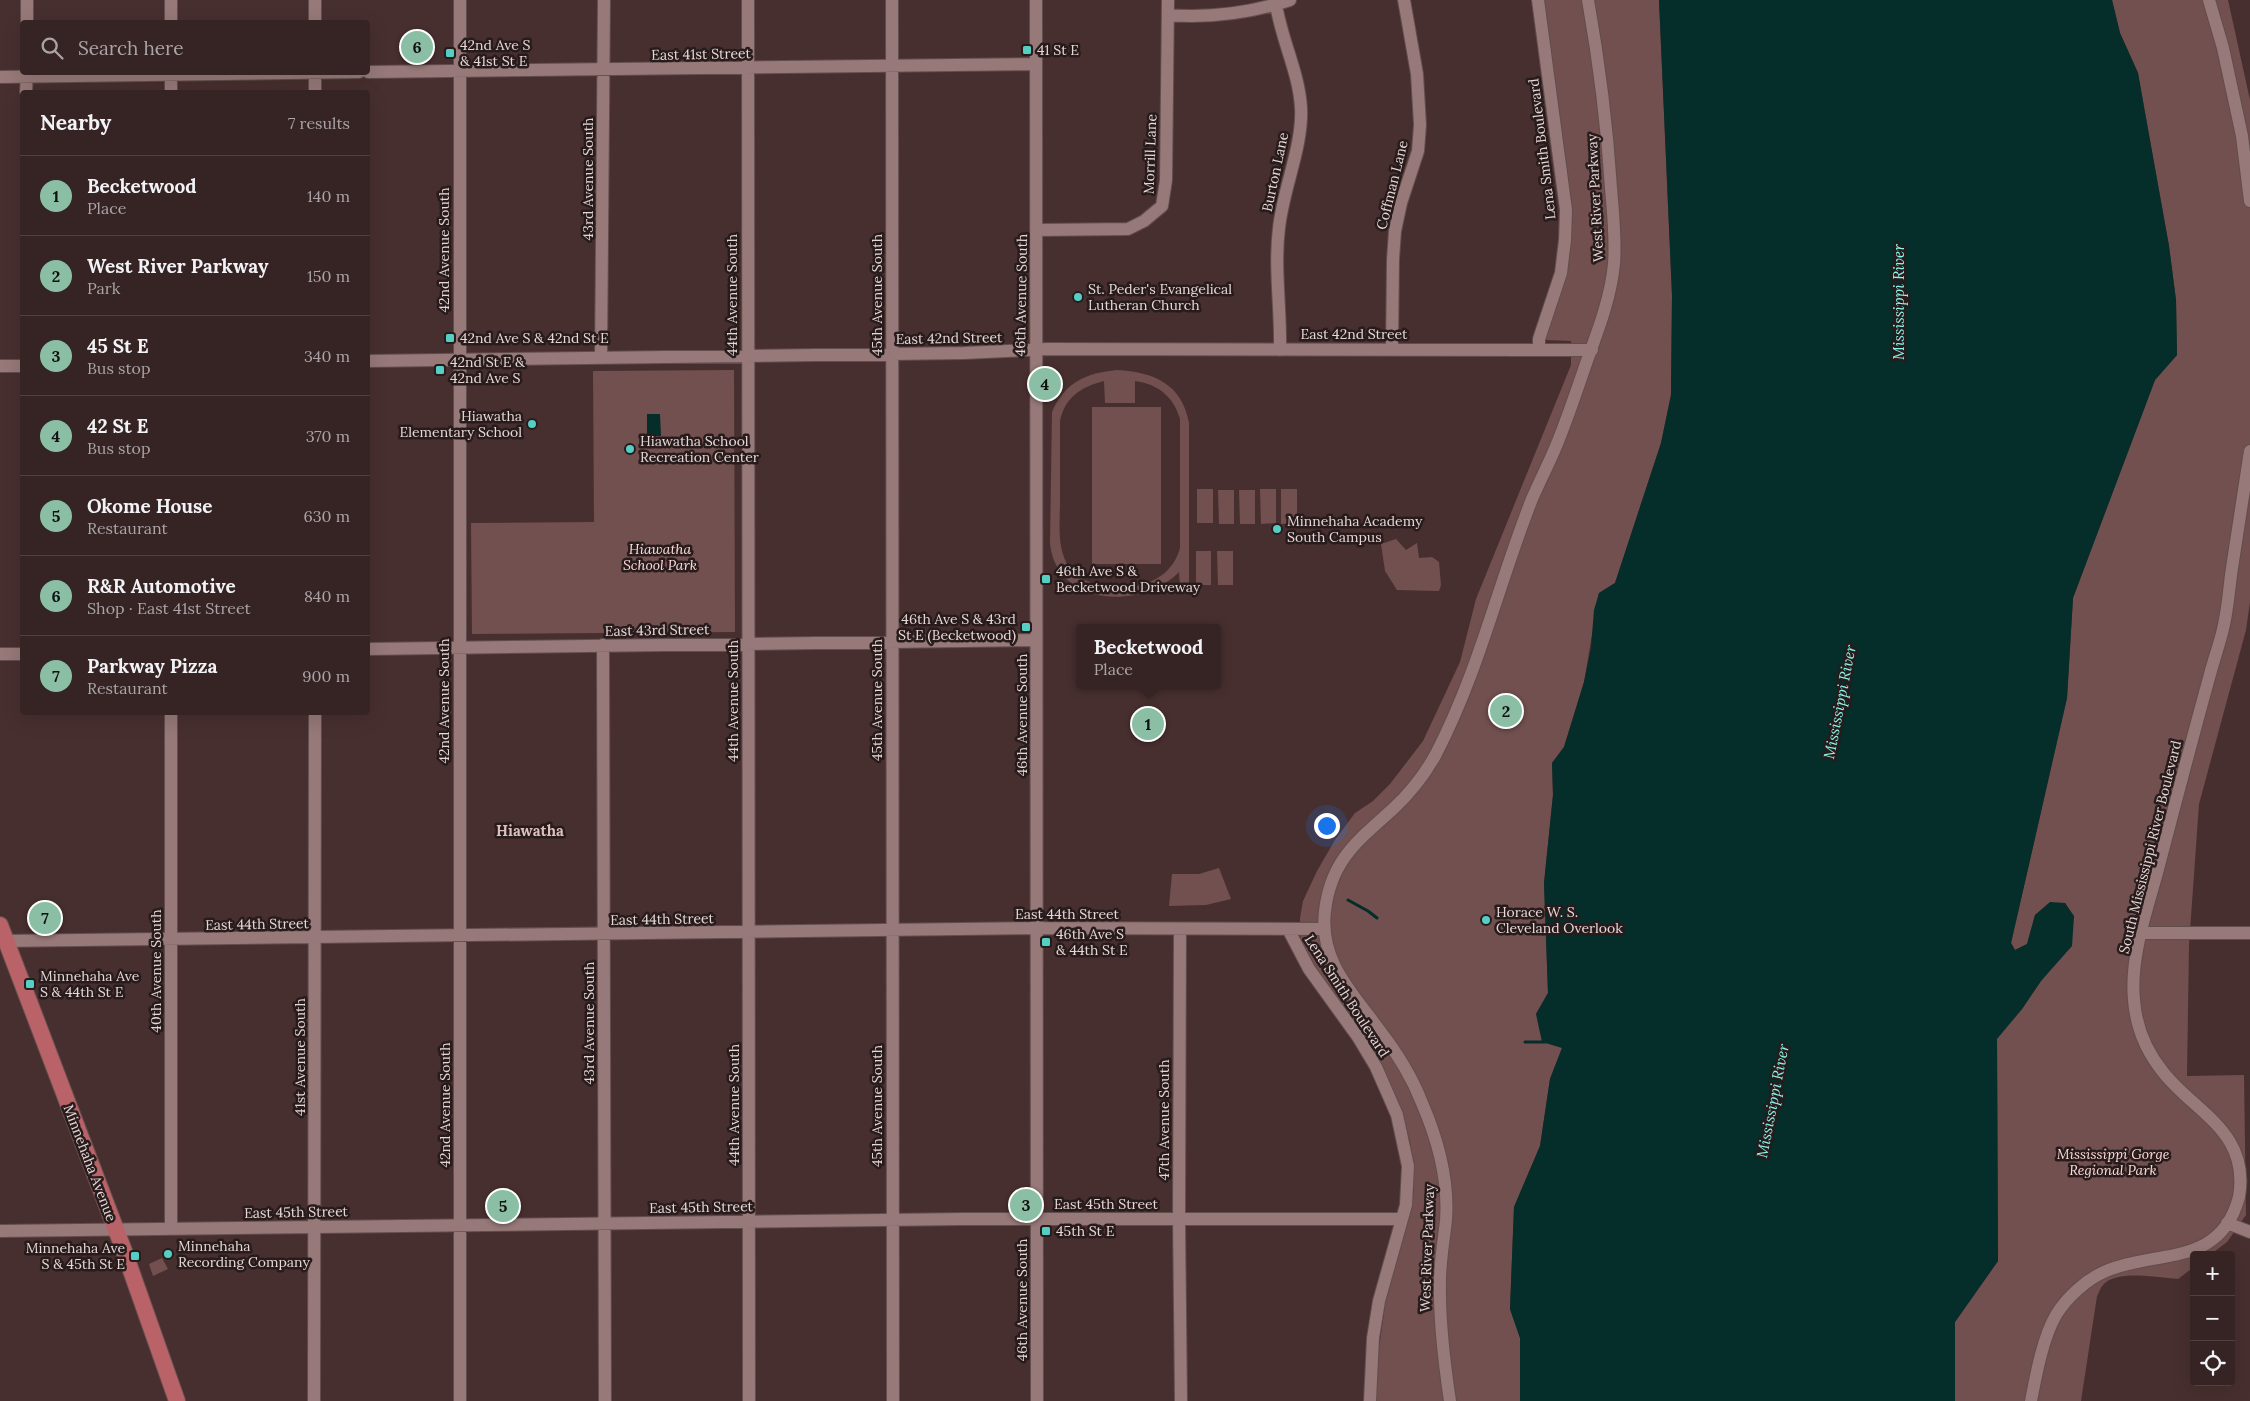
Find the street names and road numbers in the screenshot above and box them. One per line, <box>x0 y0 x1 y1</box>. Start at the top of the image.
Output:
street label: East 41st Street <box>651 44 751 64</box>
street label: Lena Smith Boulevard <box>1524 77 1560 221</box>
street label: Morrill Lane <box>1140 113 1160 194</box>
street label: 43rd Avenue South <box>579 118 597 240</box>
street label: Burton Lane <box>1258 130 1292 213</box>
street label: West River Parkway <box>1583 133 1607 263</box>
street label: Coffman Lane <box>1372 138 1412 231</box>
street label: 42nd Avenue South <box>435 187 453 313</box>
street label: 44th Avenue South <box>723 234 741 356</box>
street label: 45th Avenue South <box>868 234 886 356</box>
street label: 46th Avenue South <box>1011 234 1031 356</box>
street label: East 42nd Street <box>1301 325 1408 343</box>
street label: East 42nd Street <box>895 328 1003 348</box>
street label: East 43rd Street <box>605 620 710 640</box>
street label: 42nd Avenue South <box>435 638 453 764</box>
street label: 45th Avenue South <box>868 639 886 761</box>
street label: 44th Avenue South <box>724 640 742 762</box>
street label: 46th Avenue South <box>1013 654 1031 776</box>
street label: South Mississippi River Boulevard <box>2115 739 2185 955</box>
street label: East 44th Street <box>1015 905 1120 923</box>
street label: 40th Avenue South <box>147 909 165 1033</box>
street label: East 44th Street <box>610 909 715 929</box>
street label: East 44th Street <box>205 914 310 934</box>
street label: Lena Smith Boulevard <box>1301 931 1393 1061</box>
street label: 43rd Avenue South <box>580 962 598 1084</box>
street label: 41st Avenue South <box>291 998 309 1116</box>
street label: 42nd Avenue South <box>436 1042 454 1168</box>
street label: 44th Avenue South <box>725 1044 743 1166</box>
street label: 45th Avenue South <box>868 1045 886 1167</box>
street label: 47th Avenue South <box>1155 1059 1173 1181</box>
street label: Minnehaha Avenue <box>59 1102 121 1224</box>
street label: West River Parkway <box>1416 1183 1438 1312</box>
street label: East 45th Street <box>1054 1195 1159 1213</box>
street label: East 45th Street <box>649 1197 754 1217</box>
street label: East 45th Street <box>244 1202 349 1222</box>
street label: 46th Avenue South <box>1013 1239 1031 1361</box>

